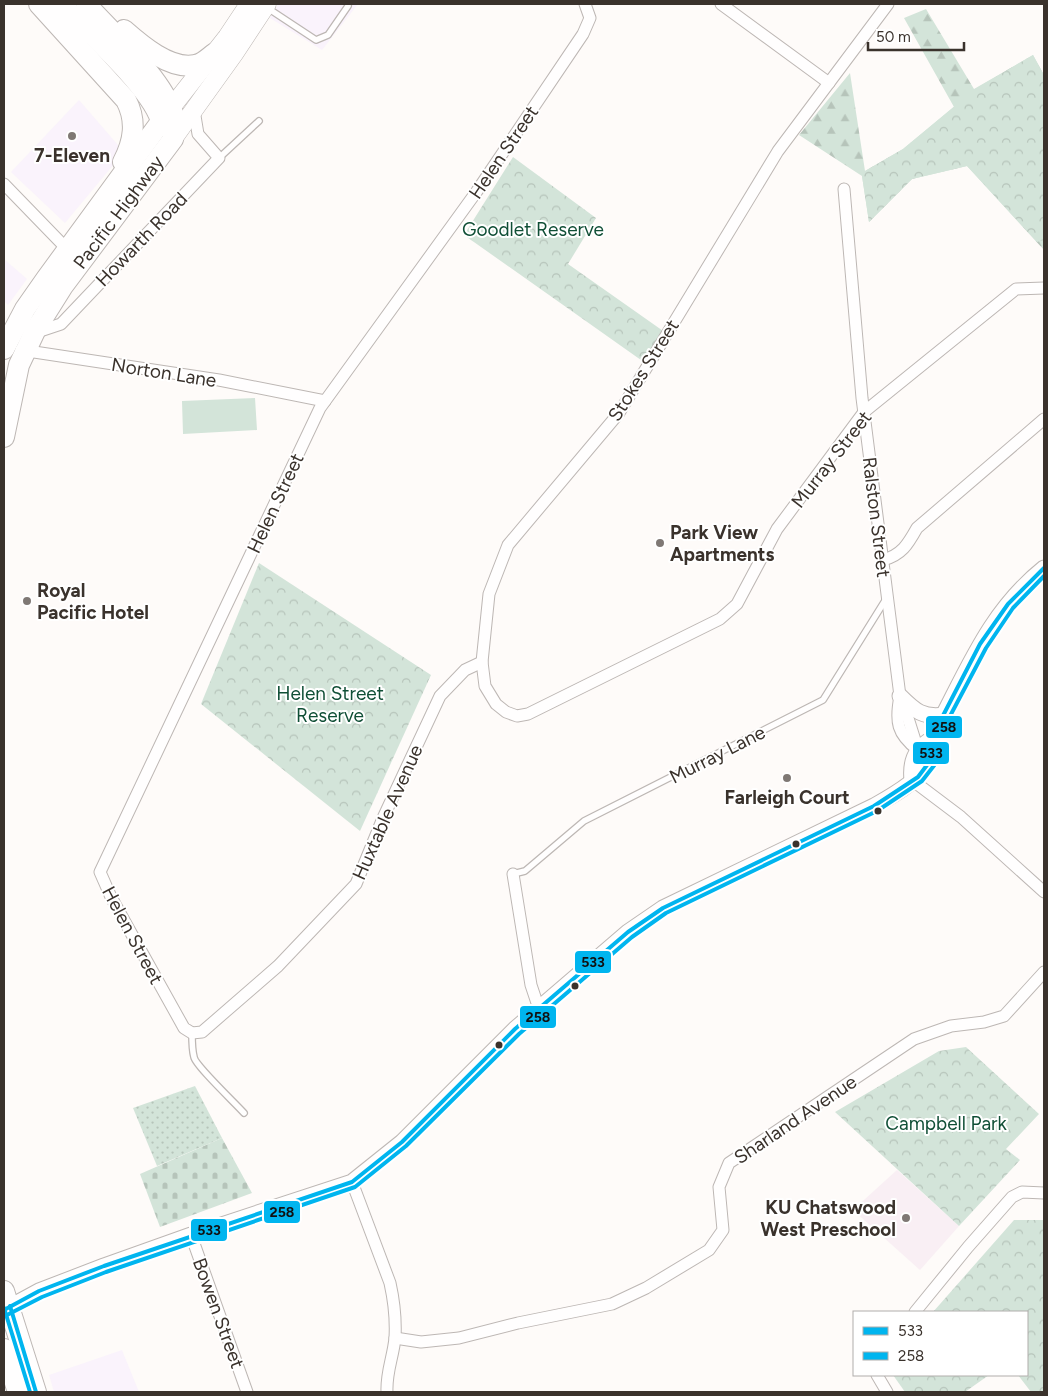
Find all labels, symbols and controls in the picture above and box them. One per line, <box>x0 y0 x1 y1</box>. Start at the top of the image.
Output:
scale bar <box>868 20 964 52</box>
text: 50 m <box>876 28 911 46</box>
street label: Helen Street <box>464 101 543 203</box>
marker: 7-Eleven <box>66 130 78 142</box>
place label: 7-Eleven <box>34 144 110 167</box>
street label: Pacific Highway <box>68 151 169 274</box>
street label: Howarth Road <box>91 187 192 291</box>
park label: Goodlet Reserve <box>462 218 604 241</box>
street label: Stokes Street <box>603 315 684 426</box>
street label: Norton Lane <box>110 353 218 392</box>
street label: Murray Street <box>786 406 876 512</box>
street label: Helen Street <box>242 450 309 557</box>
street label: Ralston Street <box>858 455 895 579</box>
place label: Park View Apartments <box>670 521 774 566</box>
marker: Park View Apartments <box>654 537 666 549</box>
place label: Royal Pacific Hotel <box>37 579 149 624</box>
marker: Royal Pacific Hotel <box>21 595 33 607</box>
park label: Helen Street Reserve <box>276 682 384 727</box>
line badge: 258 <box>925 715 963 739</box>
text: 258 <box>932 719 956 736</box>
street label: Murray Lane <box>666 721 769 788</box>
street label: Huxtable Avenue <box>347 741 428 883</box>
line badge: 533 <box>912 741 950 765</box>
text: 533 <box>919 745 943 762</box>
marker: Farleigh Court <box>781 772 793 784</box>
place label: Farleigh Court <box>724 786 850 809</box>
unlabelled marker <box>873 806 883 816</box>
unlabelled marker <box>791 839 801 849</box>
street label: Helen Street <box>97 882 168 988</box>
line badge: 533 <box>574 950 612 974</box>
text: 533 <box>581 954 605 971</box>
unlabelled marker <box>570 981 580 991</box>
line badge: 258 <box>519 1005 557 1029</box>
text: 258 <box>526 1009 550 1026</box>
unlabelled marker <box>494 1040 504 1050</box>
street label: Sharland Avenue <box>730 1070 861 1169</box>
park label: Campbell Park <box>885 1112 1008 1135</box>
place label: KU Chatswood West Preschool <box>761 1196 896 1241</box>
line badge: 258 <box>263 1200 301 1224</box>
text: 258 <box>270 1204 294 1221</box>
marker: KU Chatswood West Preschool <box>900 1212 912 1224</box>
line badge: 533 <box>190 1218 228 1242</box>
text: 533 <box>197 1222 221 1239</box>
street label: Bowen Street <box>188 1255 249 1372</box>
legend <box>853 1311 1028 1376</box>
text: 533 <box>898 1322 923 1340</box>
text: 258 <box>898 1347 924 1365</box>

